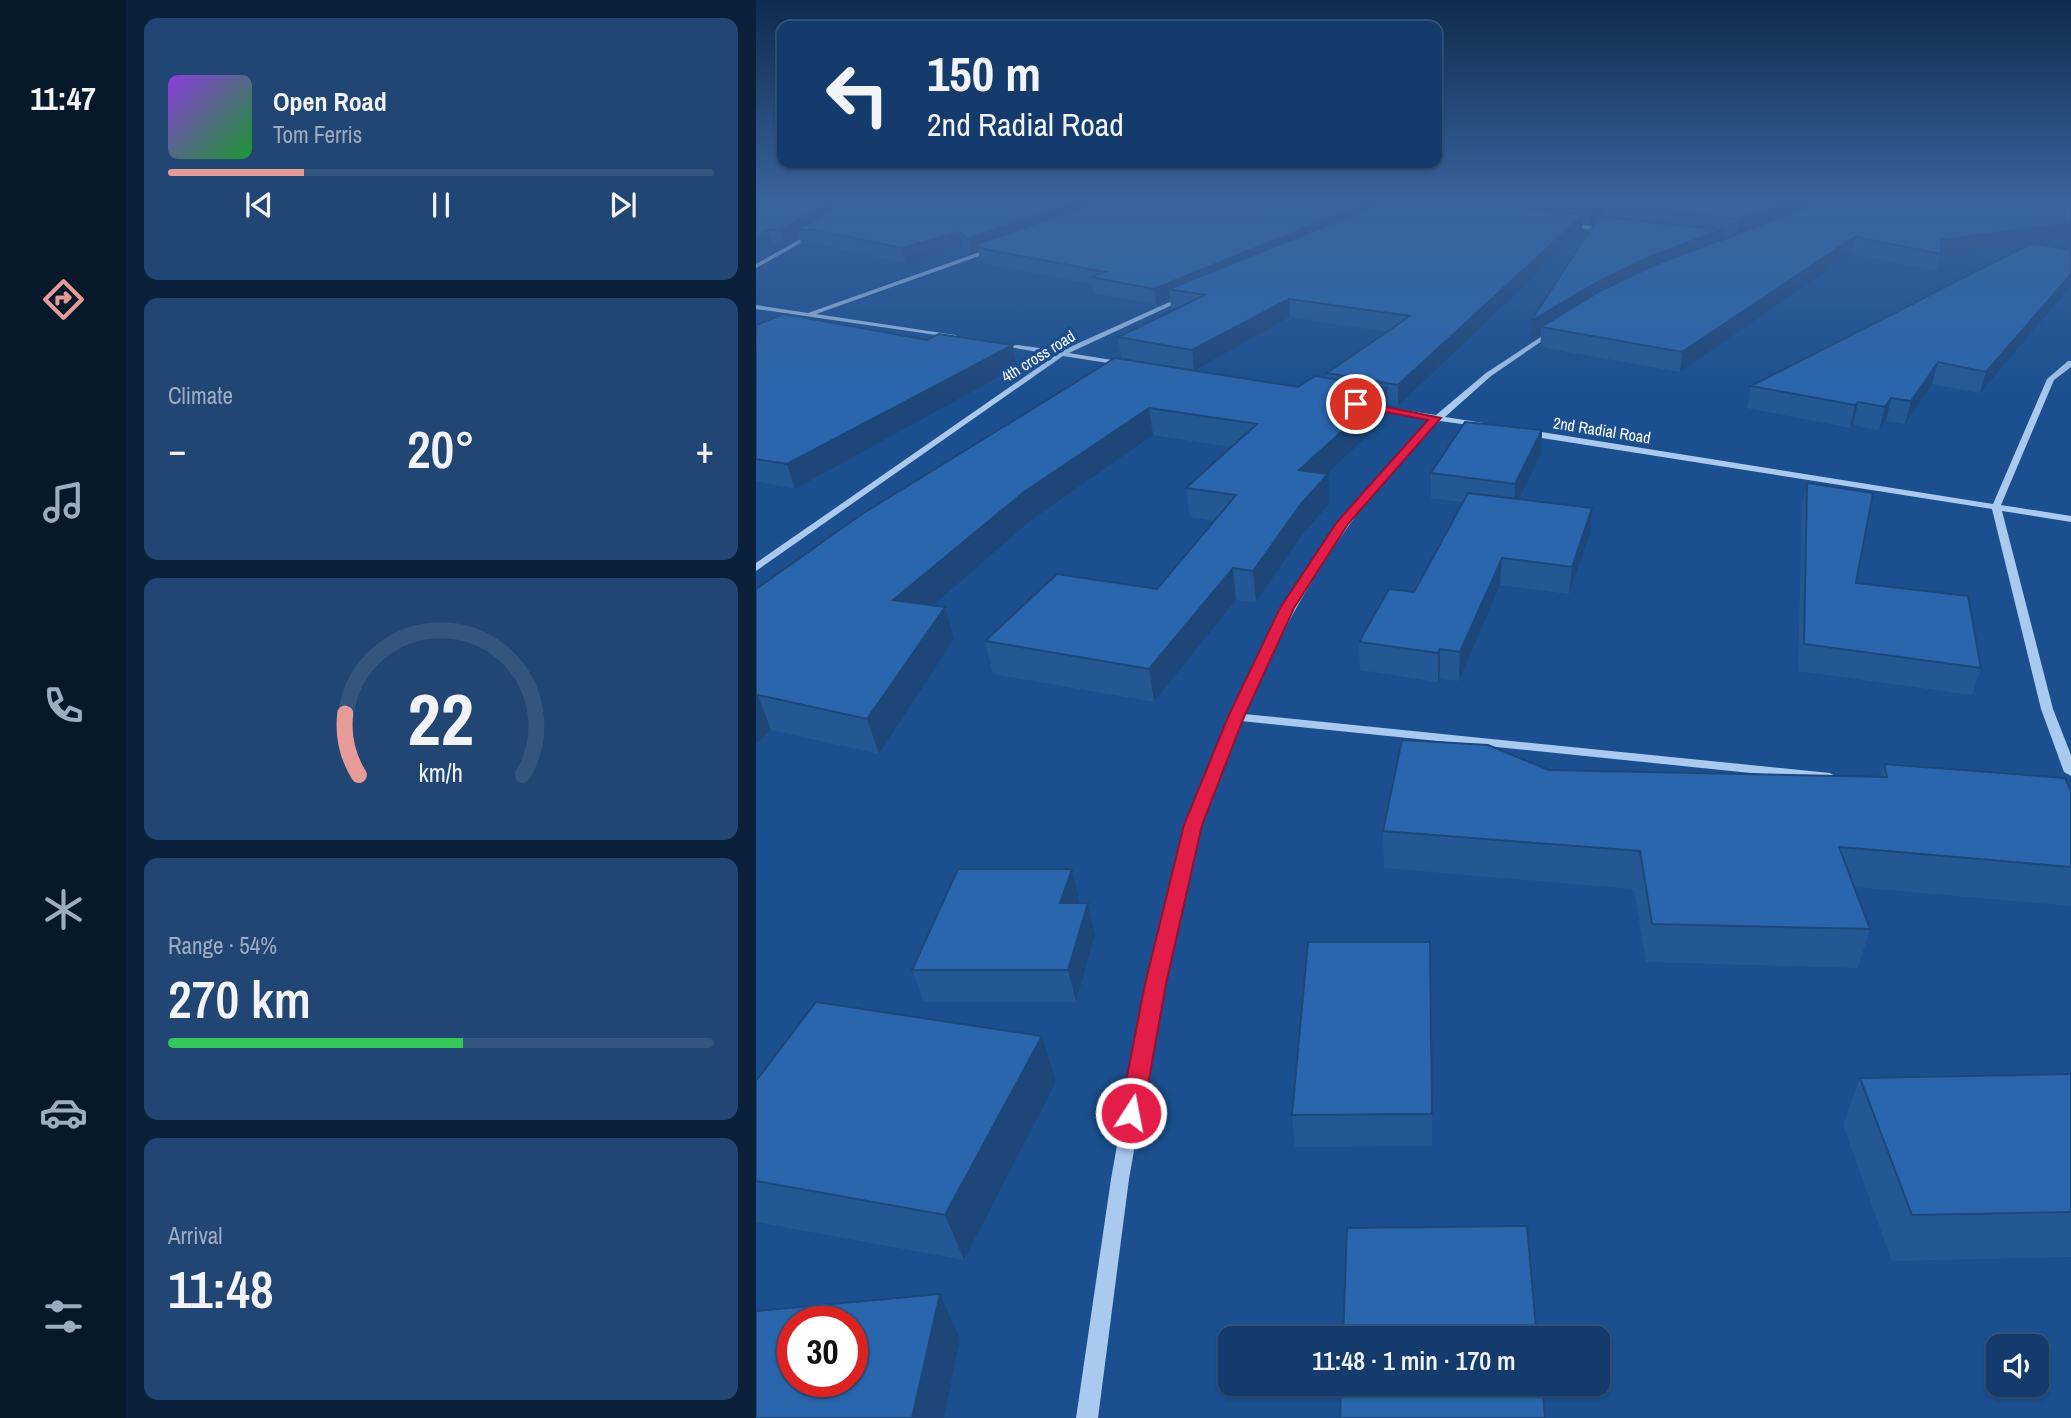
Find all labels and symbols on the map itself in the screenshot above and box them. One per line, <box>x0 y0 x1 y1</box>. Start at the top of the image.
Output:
street label: 4th cross road <box>997 325 1079 387</box>
pin <box>1326 374 1386 434</box>
street label: 2nd Radial Road <box>1552 411 1652 449</box>
position arrow <box>1094 1076 1168 1150</box>
speed limit sign: 30 <box>777 1306 868 1397</box>

